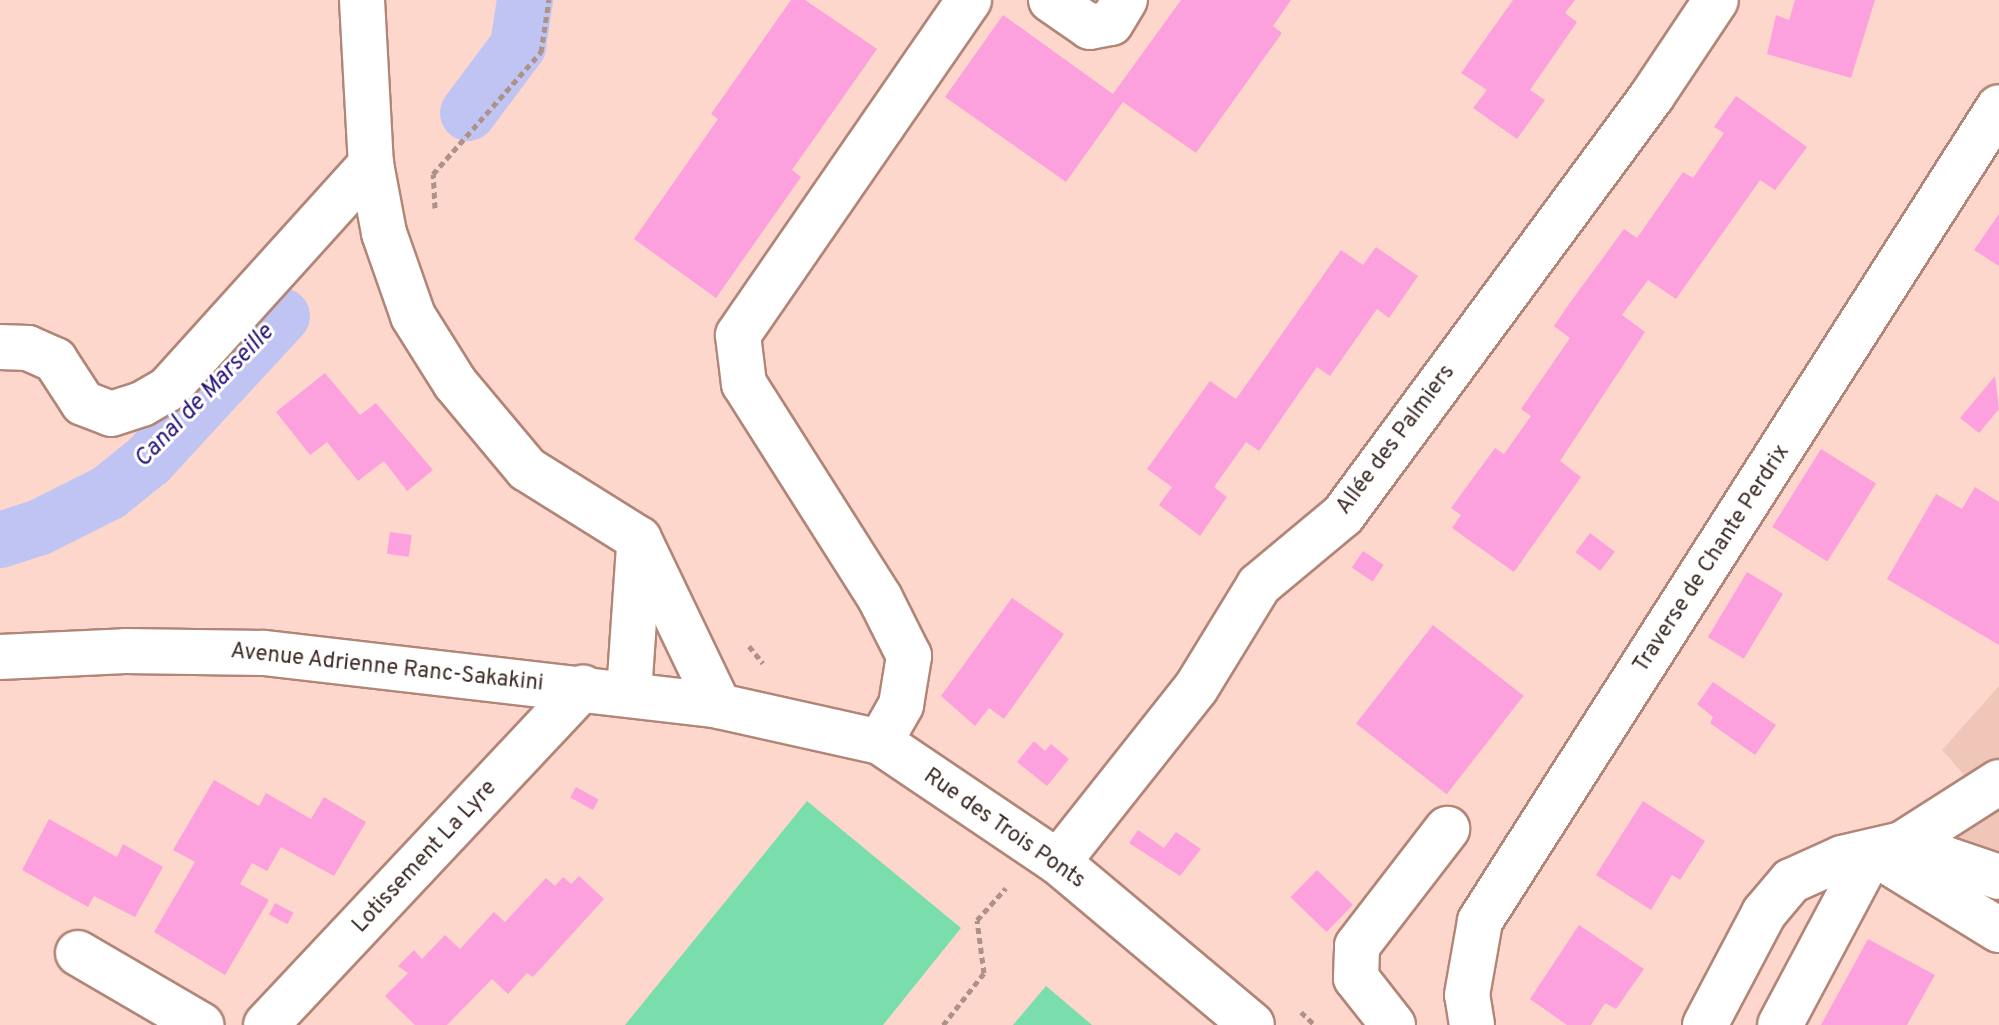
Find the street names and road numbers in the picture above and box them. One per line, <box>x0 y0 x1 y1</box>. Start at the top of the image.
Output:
street label: Allée des Palmiers <box>1331 360 1461 520</box>
street label: Traverse de Chante Perdrix <box>1628 440 1796 678</box>
street label: Avenue Adrienne Ranc-Sakakini <box>229 638 545 698</box>
street label: Rue des Trois Ponts <box>918 763 1090 895</box>
street label: Lotissement La Lyre <box>347 775 503 939</box>

